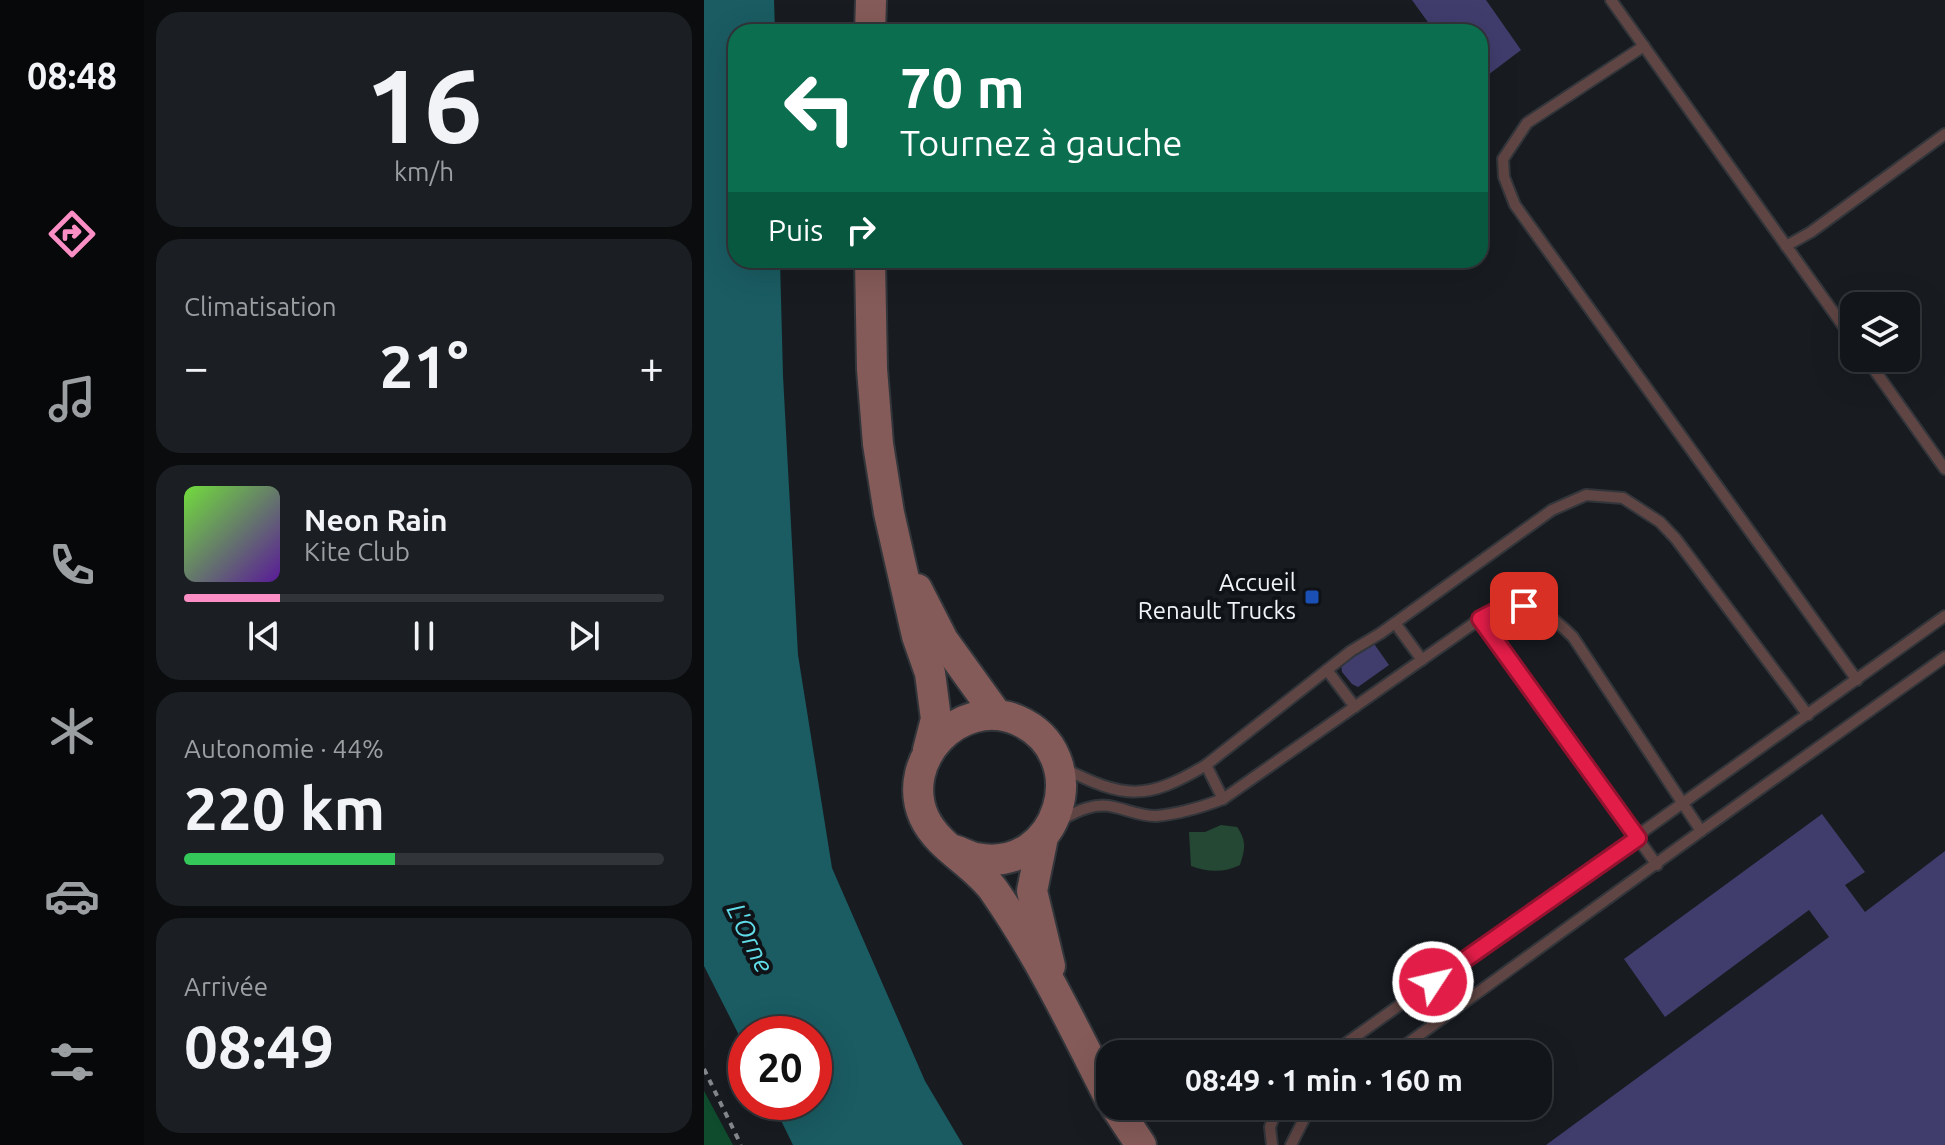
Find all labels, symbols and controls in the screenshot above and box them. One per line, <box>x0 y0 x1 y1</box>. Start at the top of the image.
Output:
text: 16 <box>365 46 483 163</box>
text: 08:48 <box>27 55 117 96</box>
icon: left <box>768 56 872 160</box>
text: 70 m <box>900 56 1025 119</box>
text: Tournez à gauche <box>900 122 1182 163</box>
text: km/h <box>394 157 454 186</box>
icon: directions <box>44 206 100 262</box>
icon: right <box>839 208 883 252</box>
text: Puis <box>768 213 823 247</box>
text: Climatisation <box>184 292 337 321</box>
map controls <box>1840 292 1920 372</box>
button: layers <box>1840 292 1920 372</box>
text: 21° <box>380 332 468 399</box>
text: − <box>184 342 209 391</box>
text: + <box>639 342 664 391</box>
icon: music <box>44 371 100 427</box>
text: Neon Rain <box>304 503 448 537</box>
icon: phone <box>44 537 100 593</box>
text: Kite Club <box>304 537 410 566</box>
place label: Accueil Renault Trucks <box>1138 569 1296 624</box>
pin <box>1490 572 1558 640</box>
icon: arrive <box>1502 584 1546 628</box>
marker: Accueil Renault Trucks <box>1303 588 1321 606</box>
icon: previous <box>242 614 286 658</box>
icon: pause <box>402 614 446 658</box>
icon: next <box>562 614 606 658</box>
icon: climate <box>44 703 100 759</box>
text: Autonomie · 44% <box>184 734 384 763</box>
text: 220 km <box>184 774 385 841</box>
icon: car <box>44 868 100 924</box>
water label: L'Orne <box>721 899 780 977</box>
position arrow <box>1391 940 1475 1024</box>
text: Arrivée <box>184 972 268 1001</box>
text: 08:49 <box>184 1012 334 1079</box>
speed limit sign: 20 <box>728 1016 832 1120</box>
icon: filters <box>44 1034 100 1090</box>
text: 08:49 · 1 min · 160 m <box>1185 1063 1463 1097</box>

